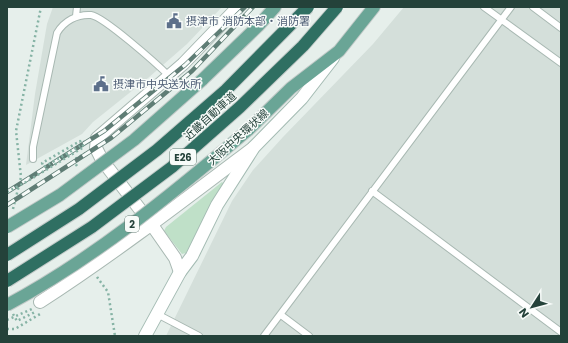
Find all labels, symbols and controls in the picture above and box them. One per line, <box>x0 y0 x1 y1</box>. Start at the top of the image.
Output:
public building icon: 摂津市 消防本部・消防署 <box>165 12 183 30</box>
place label: 摂津市 消防本部・消防署 <box>186 13 310 29</box>
public building icon: 摂津市中央送水所 <box>92 75 110 93</box>
place label: 摂津市中央送水所 <box>113 76 202 92</box>
street label: 近畿自動車道 <box>180 88 240 144</box>
street label: 大阪中央環状線 <box>204 105 272 169</box>
road number: E26 <box>170 149 196 165</box>
road number: 2 <box>125 216 139 232</box>
north arrow <box>512 287 552 327</box>
text: N <box>515 305 533 321</box>

